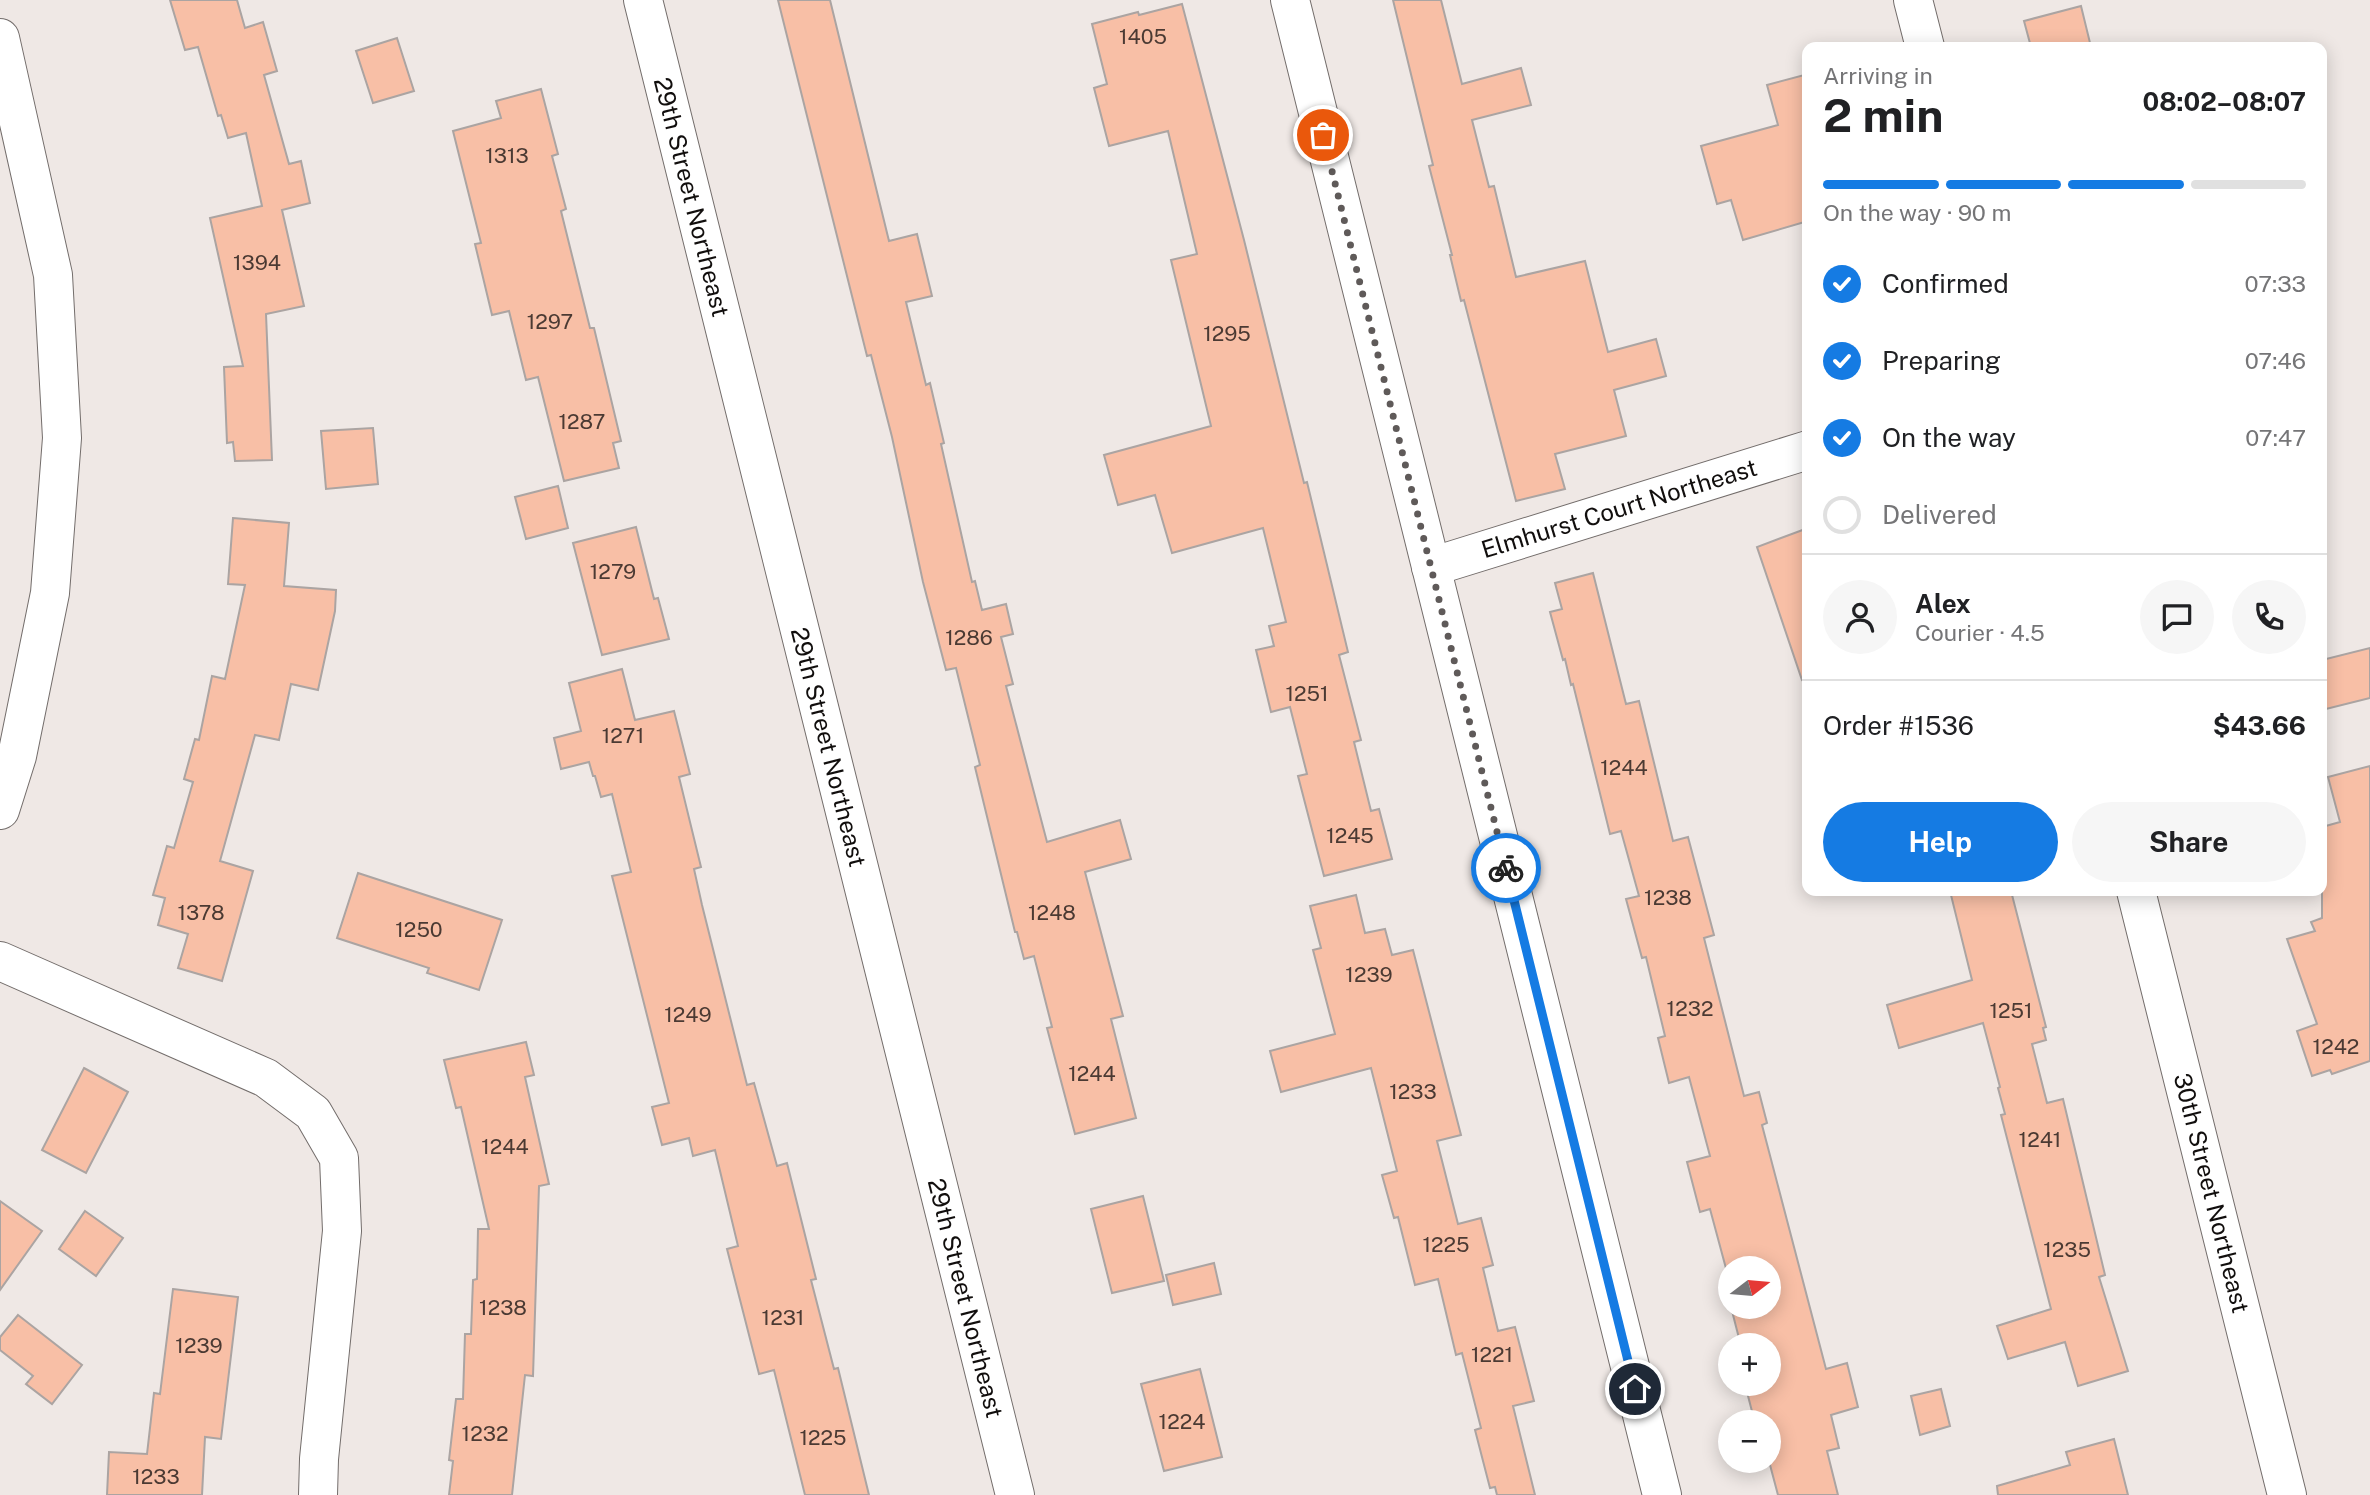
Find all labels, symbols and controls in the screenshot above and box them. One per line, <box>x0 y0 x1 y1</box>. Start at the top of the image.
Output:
house number: 1405 <box>1119 24 1167 49</box>
text: Arriving in <box>1823 62 1933 89</box>
street label: 29th Street Northeast <box>649 74 735 320</box>
text: 08:02–08:07 <box>2142 86 2306 117</box>
text: 2 min <box>1823 88 1943 142</box>
pin <box>1293 105 1353 165</box>
icon: bag <box>1304 116 1342 154</box>
house number: 1313 <box>485 143 529 168</box>
text: On the way · 90 m <box>1823 199 2011 226</box>
house number: 1394 <box>233 250 281 275</box>
icon: check <box>1823 265 1861 303</box>
text: Confirmed <box>1882 268 2009 299</box>
text: 07:33 <box>2245 270 2306 297</box>
house number: 1297 <box>527 309 573 334</box>
house number: 1295 <box>1203 321 1251 346</box>
icon: check <box>1823 342 1861 380</box>
text: Preparing <box>1882 345 2001 376</box>
text: 07:46 <box>2245 347 2306 374</box>
house number: 1287 <box>559 409 605 434</box>
icon: check <box>1823 419 1861 457</box>
text: On the way <box>1882 422 2016 453</box>
text: 07:47 <box>2245 424 2306 451</box>
street label: Elmhurst Court Northeast <box>1478 453 1760 563</box>
text: Delivered <box>1882 499 1997 530</box>
house number: 1279 <box>590 559 636 584</box>
button: person <box>1823 580 1897 654</box>
button: chat <box>2140 580 2214 654</box>
button: phone <box>2232 580 2306 654</box>
text: Alex <box>1915 588 1971 619</box>
text: Courier · 4.5 <box>1915 619 2045 646</box>
street label: 29th Street Northeast <box>786 624 872 870</box>
house number: 1286 <box>945 625 993 650</box>
house number: 1251 <box>1285 681 1329 706</box>
text: Order #1536 <box>1823 710 1974 741</box>
text: $43.66 <box>2213 710 2306 741</box>
house number: 1271 <box>602 723 644 748</box>
house number: 1244 <box>1600 755 1648 780</box>
button: Help <box>1823 802 2058 882</box>
button: Share <box>2072 802 2306 882</box>
house number: 1245 <box>1326 823 1374 848</box>
courier <box>1471 833 1541 903</box>
icon: bike <box>1487 849 1525 887</box>
house number: 1238 <box>1644 885 1692 910</box>
house number: 1378 <box>177 900 225 925</box>
house number: 1248 <box>1028 900 1076 925</box>
house number: 1250 <box>395 917 443 942</box>
house number: 1239 <box>1345 962 1393 987</box>
house number: 1232 <box>1667 996 1713 1021</box>
house number: 1251 <box>1989 998 2033 1023</box>
house number: 1249 <box>664 1002 712 1027</box>
house number: 1242 <box>2313 1034 2359 1059</box>
house number: 1244 <box>1068 1061 1116 1086</box>
street label: 30th Street Northeast <box>2169 1070 2255 1316</box>
house number: 1233 <box>1389 1079 1437 1104</box>
house number: 1241 <box>2019 1127 2061 1152</box>
house number: 1244 <box>481 1134 529 1159</box>
street label: 29th Street Northeast <box>923 1175 1009 1421</box>
house number: 1225 <box>1422 1232 1470 1257</box>
house number: 1235 <box>2043 1237 2091 1262</box>
north arrow <box>1718 1256 1782 1320</box>
map controls <box>1718 1256 1781 1473</box>
house number: 1238 <box>479 1295 527 1320</box>
house number: 1231 <box>762 1305 804 1330</box>
house number: 1239 <box>175 1333 223 1358</box>
button: + <box>1718 1333 1781 1396</box>
house number: 1221 <box>1471 1342 1513 1367</box>
pin <box>1605 1359 1665 1419</box>
icon: home <box>1616 1370 1654 1408</box>
house number: 1224 <box>1159 1409 1205 1434</box>
button: − <box>1718 1410 1781 1473</box>
house number: 1232 <box>462 1421 508 1446</box>
house number: 1225 <box>799 1425 847 1450</box>
house number: 1233 <box>132 1464 180 1489</box>

